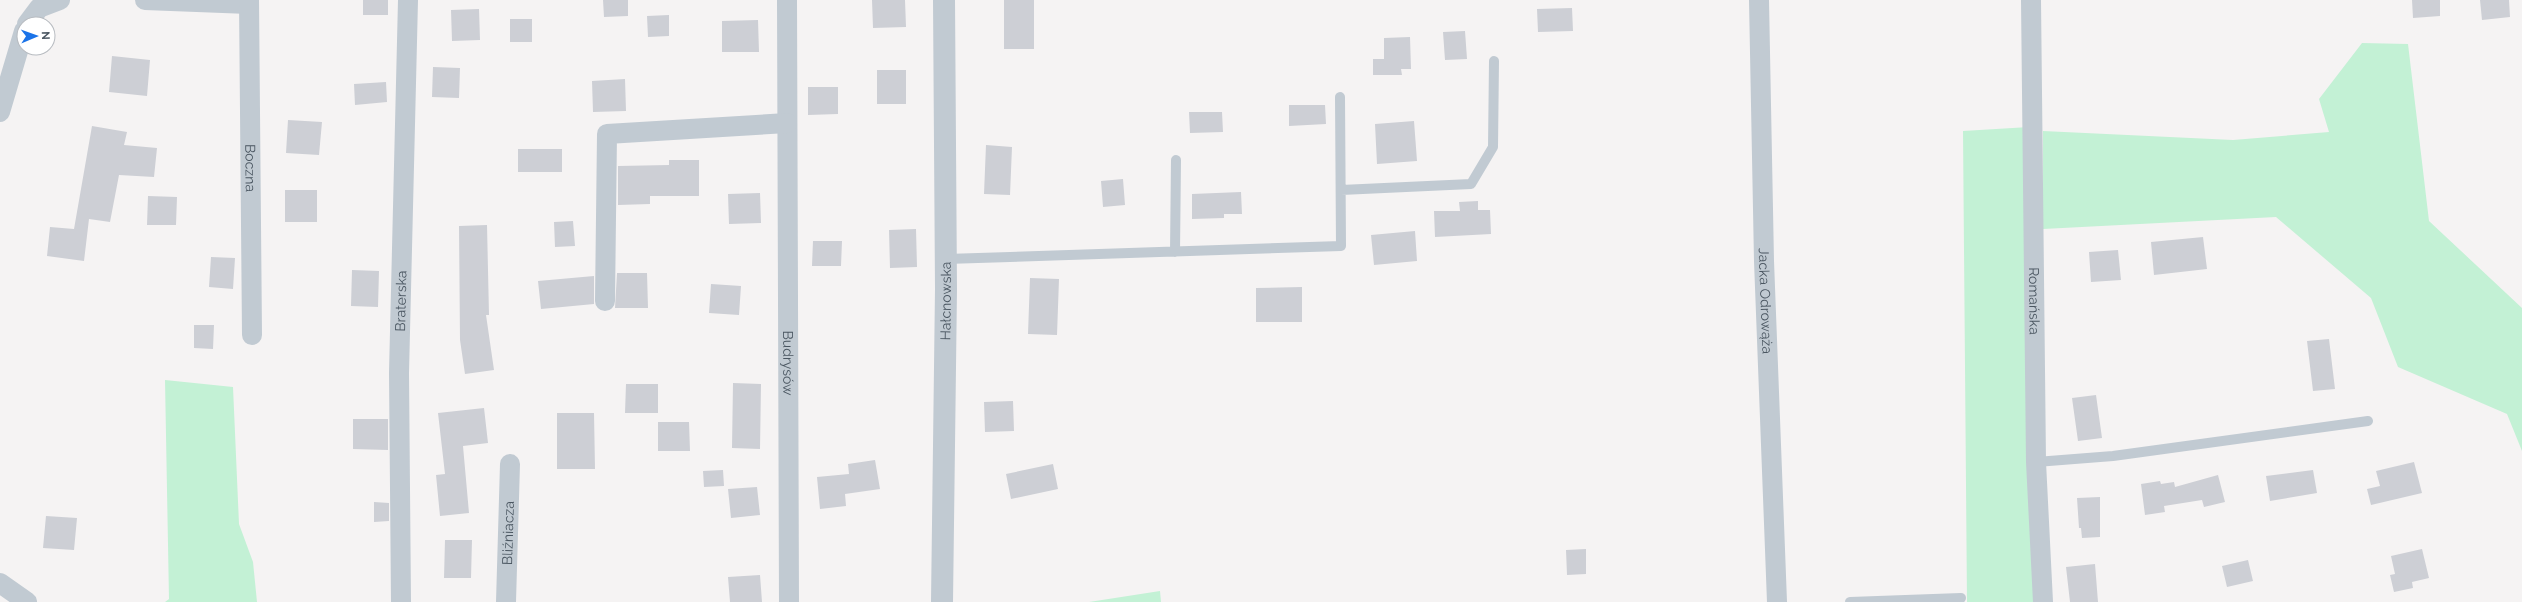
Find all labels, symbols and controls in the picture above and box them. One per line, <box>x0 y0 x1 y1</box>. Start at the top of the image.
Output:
north arrow <box>16 16 56 56</box>
text: N <box>39 31 52 40</box>
street label: Boczna <box>242 144 259 192</box>
street label: Jacka Odrowąża <box>1756 248 1776 354</box>
street label: Hałcnowska <box>937 261 954 341</box>
street label: Romańska <box>2026 267 2043 335</box>
street label: Braterska <box>392 270 409 332</box>
street label: Budrysów <box>780 331 796 396</box>
street label: Bliźniacza <box>499 501 517 565</box>

